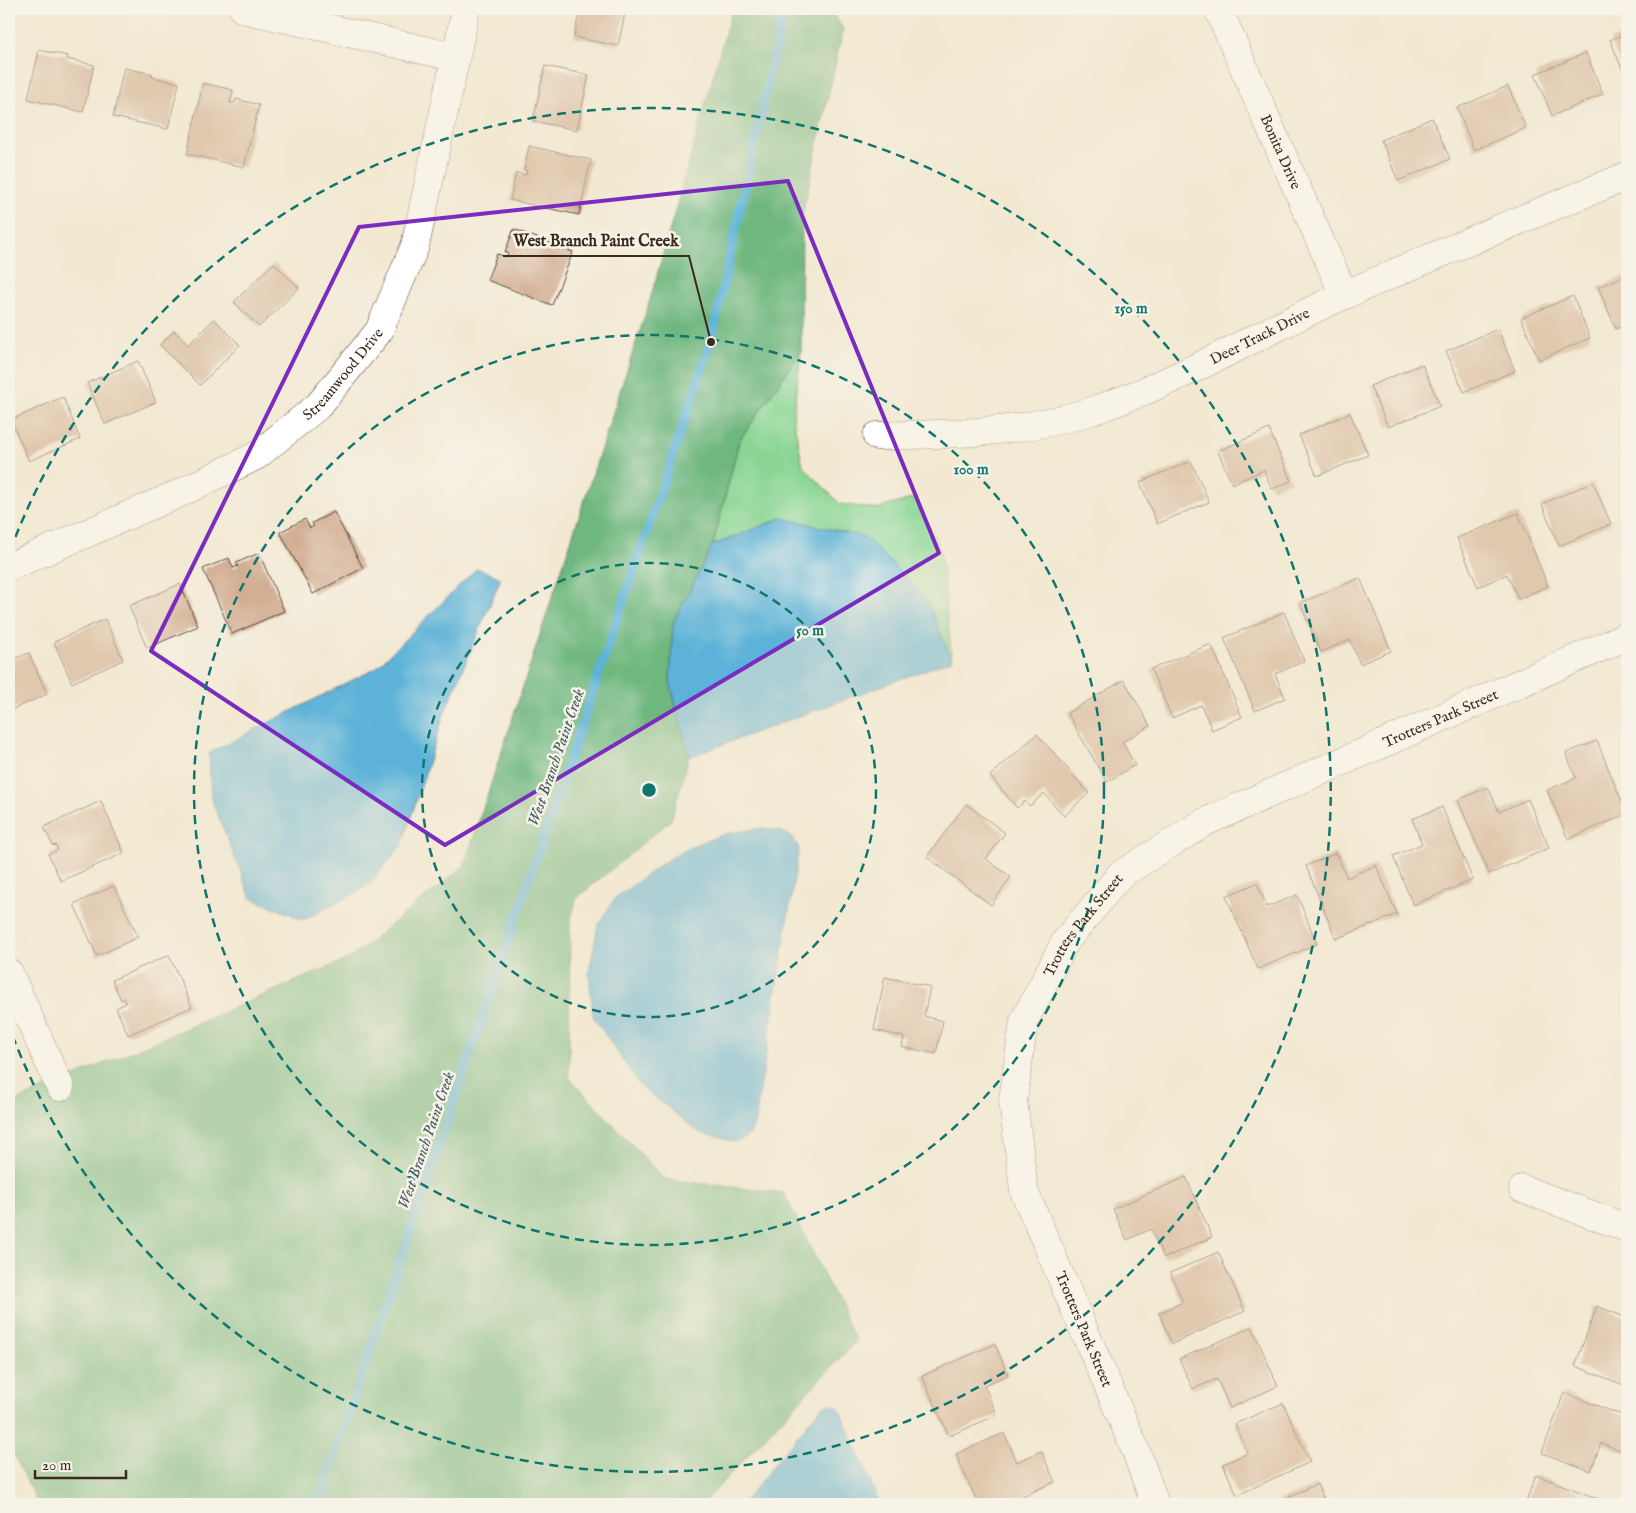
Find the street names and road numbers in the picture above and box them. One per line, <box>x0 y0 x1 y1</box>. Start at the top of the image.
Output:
street label: Bonita Drive <box>1256 112 1305 192</box>
street label: Deer Track Drive <box>1207 304 1313 369</box>
street label: Streamwood Drive <box>299 324 388 425</box>
street label: Trotters Park Street <box>1380 685 1501 752</box>
street label: Trotters Park Street <box>1040 870 1127 980</box>
street label: Trotters Park Street <box>1051 1269 1116 1390</box>

